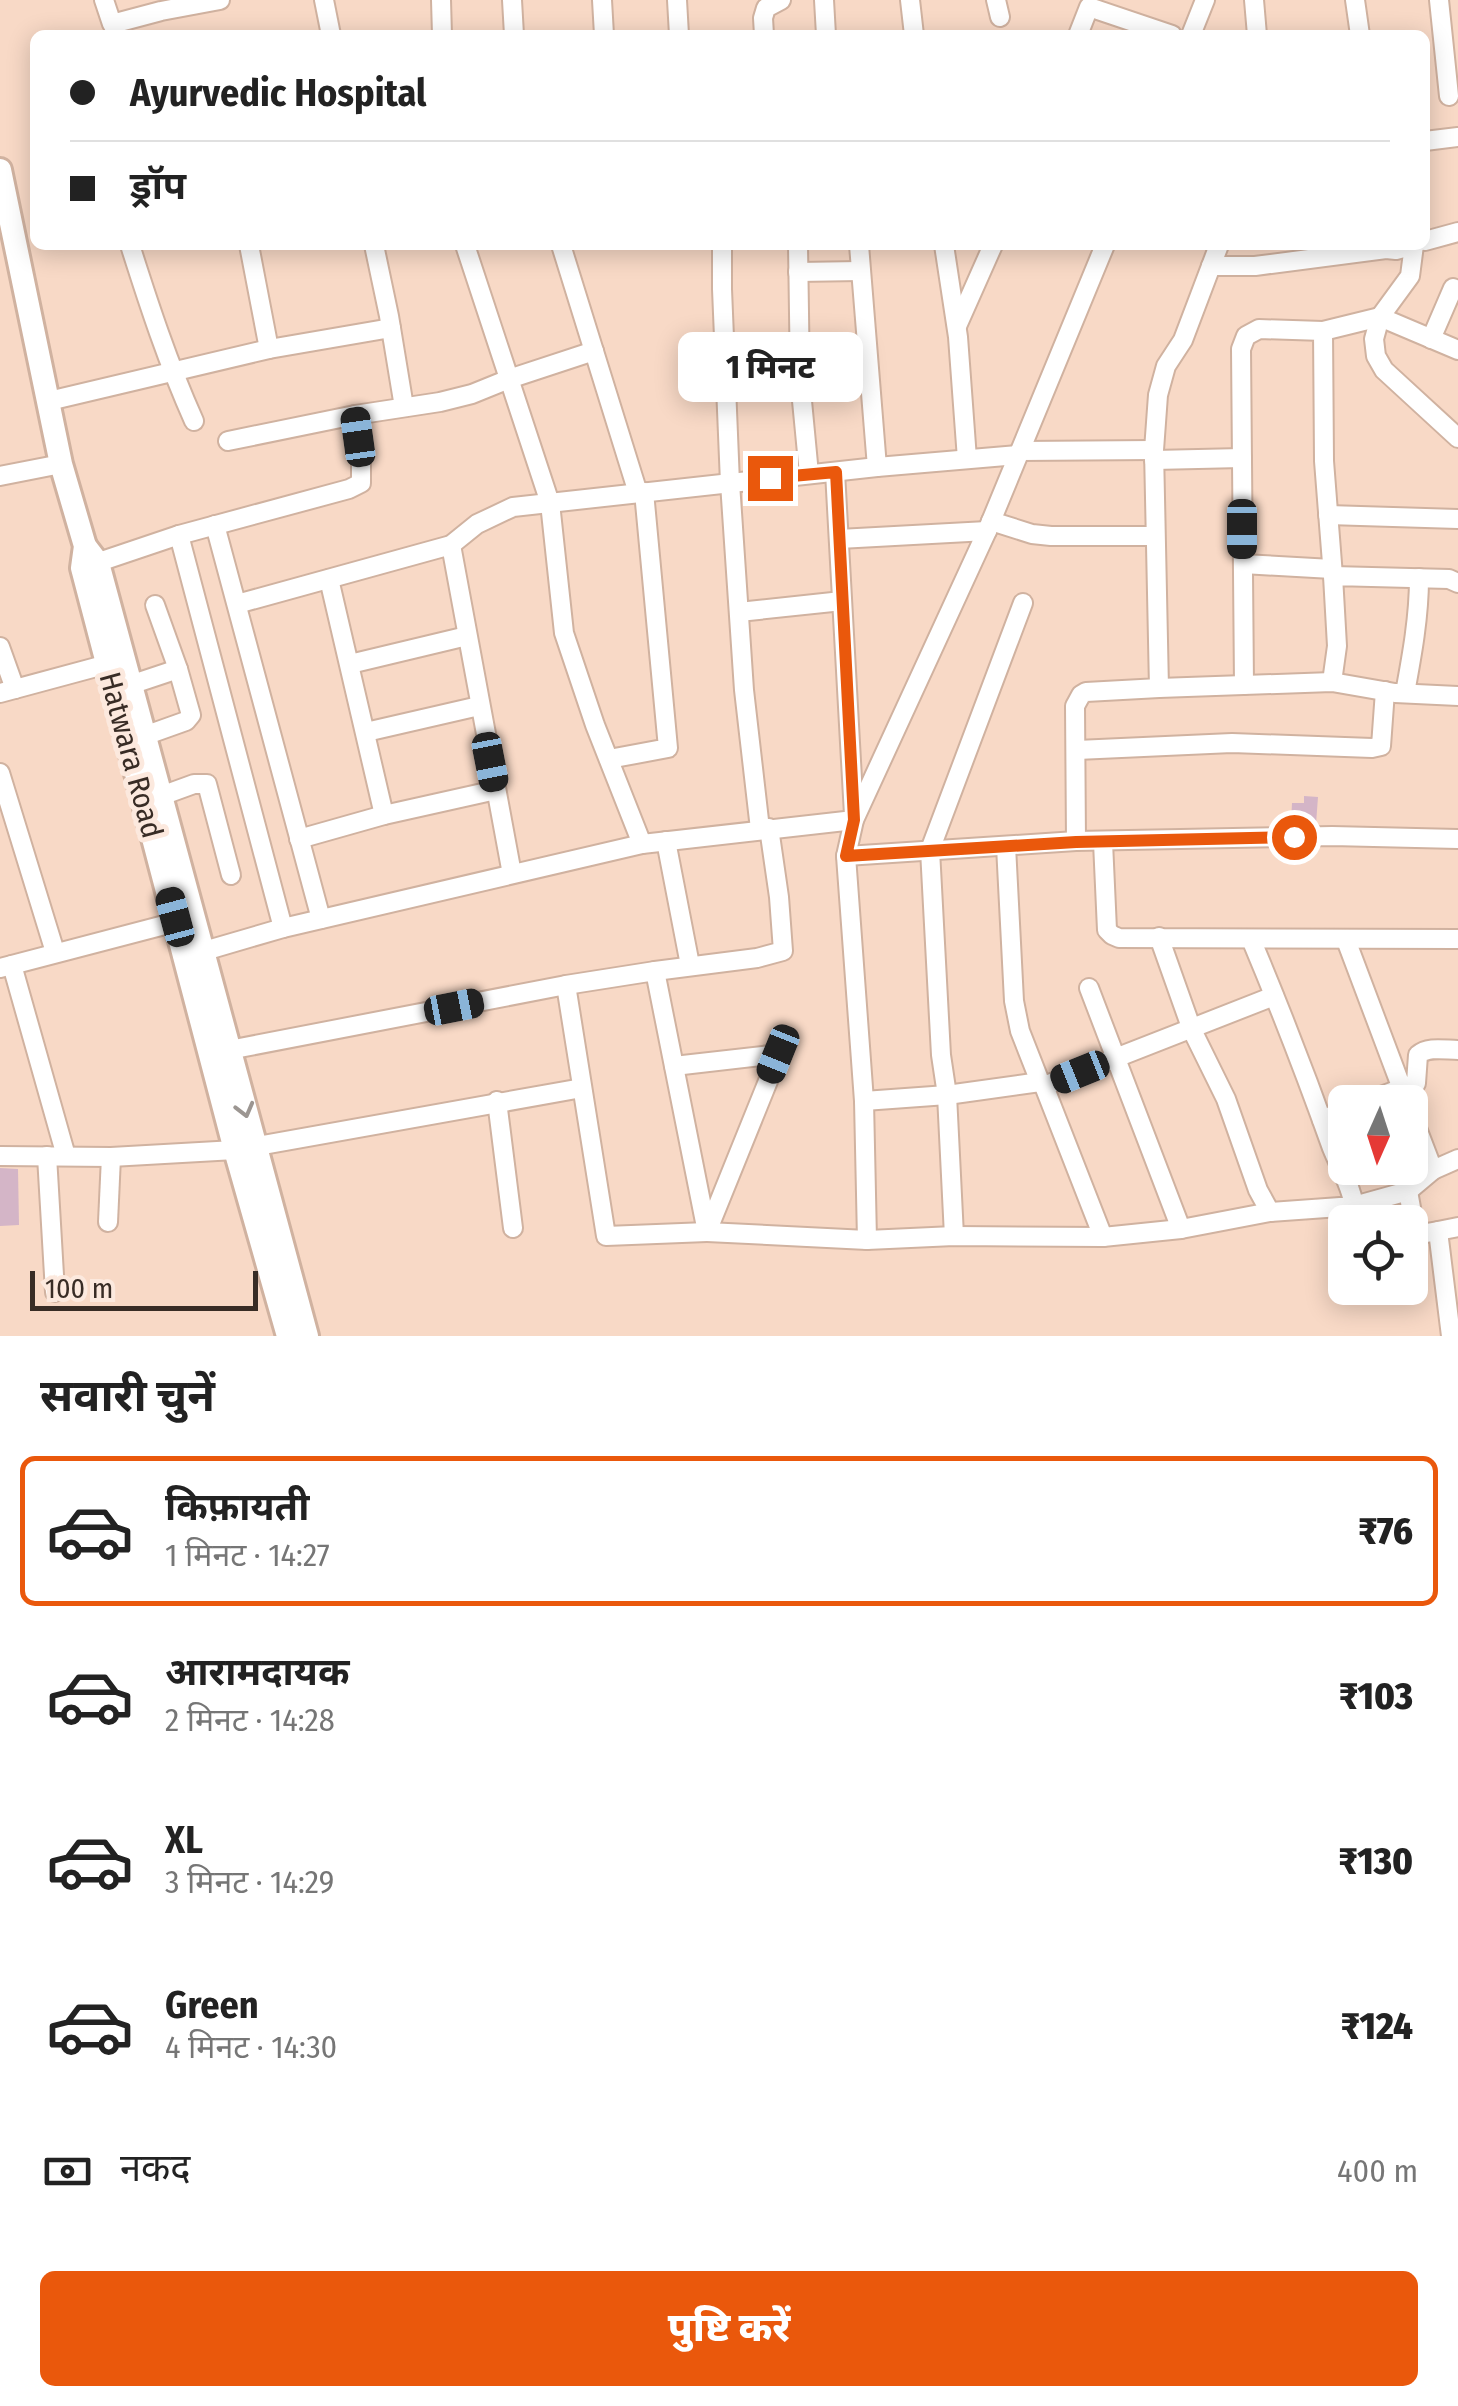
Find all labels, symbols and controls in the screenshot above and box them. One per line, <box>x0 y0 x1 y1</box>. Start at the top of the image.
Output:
text: Ayurvedic Hospital <box>130 70 426 116</box>
text: ड्रॉप <box>130 163 186 209</box>
callout: 1 मिनट <box>678 333 862 403</box>
text: 1 मिनट <box>726 348 815 386</box>
car <box>339 405 377 469</box>
route end <box>748 456 793 501</box>
car <box>1227 499 1257 559</box>
street label: Hatwara Road <box>92 668 170 842</box>
car <box>470 730 510 794</box>
route start <box>1272 815 1317 860</box>
car <box>153 884 197 950</box>
car <box>422 987 486 1027</box>
car <box>753 1021 803 1087</box>
car <box>1047 1047 1113 1097</box>
north arrow <box>1328 1085 1428 1185</box>
map controls <box>1328 1085 1428 1305</box>
one-way arrow <box>233 1100 254 1118</box>
button: locate <box>1328 1205 1428 1305</box>
scale bar <box>30 1266 258 1310</box>
text: 100 m <box>45 1272 113 1305</box>
text: सवारी चुनें <box>40 1369 215 1423</box>
text: किफ़ायती <box>165 1484 309 1530</box>
icon: car <box>45 1486 135 1576</box>
text: ₹76 <box>1358 1508 1413 1554</box>
text: 1 मिनट · 14:27 <box>165 1536 330 1574</box>
text: आरामदायक <box>165 1649 349 1695</box>
icon: car <box>45 1651 135 1741</box>
text: ₹103 <box>1339 1673 1413 1719</box>
text: 2 मिनट · 14:28 <box>165 1701 335 1739</box>
icon: car <box>45 1816 135 1906</box>
text: XL <box>165 1817 203 1863</box>
text: ₹130 <box>1339 1838 1413 1884</box>
text: 3 मिनट · 14:29 <box>165 1863 334 1901</box>
icon: car <box>45 1981 135 2071</box>
text: Green <box>165 1982 259 2028</box>
text: ₹124 <box>1341 2003 1413 2049</box>
text: 4 मिनट · 14:30 <box>165 2028 337 2066</box>
icon: cash <box>40 2144 95 2199</box>
text: नकद <box>120 2145 190 2191</box>
text: 400 m <box>1337 2152 1418 2190</box>
button: पुष्टि करें <box>40 2271 1418 2386</box>

